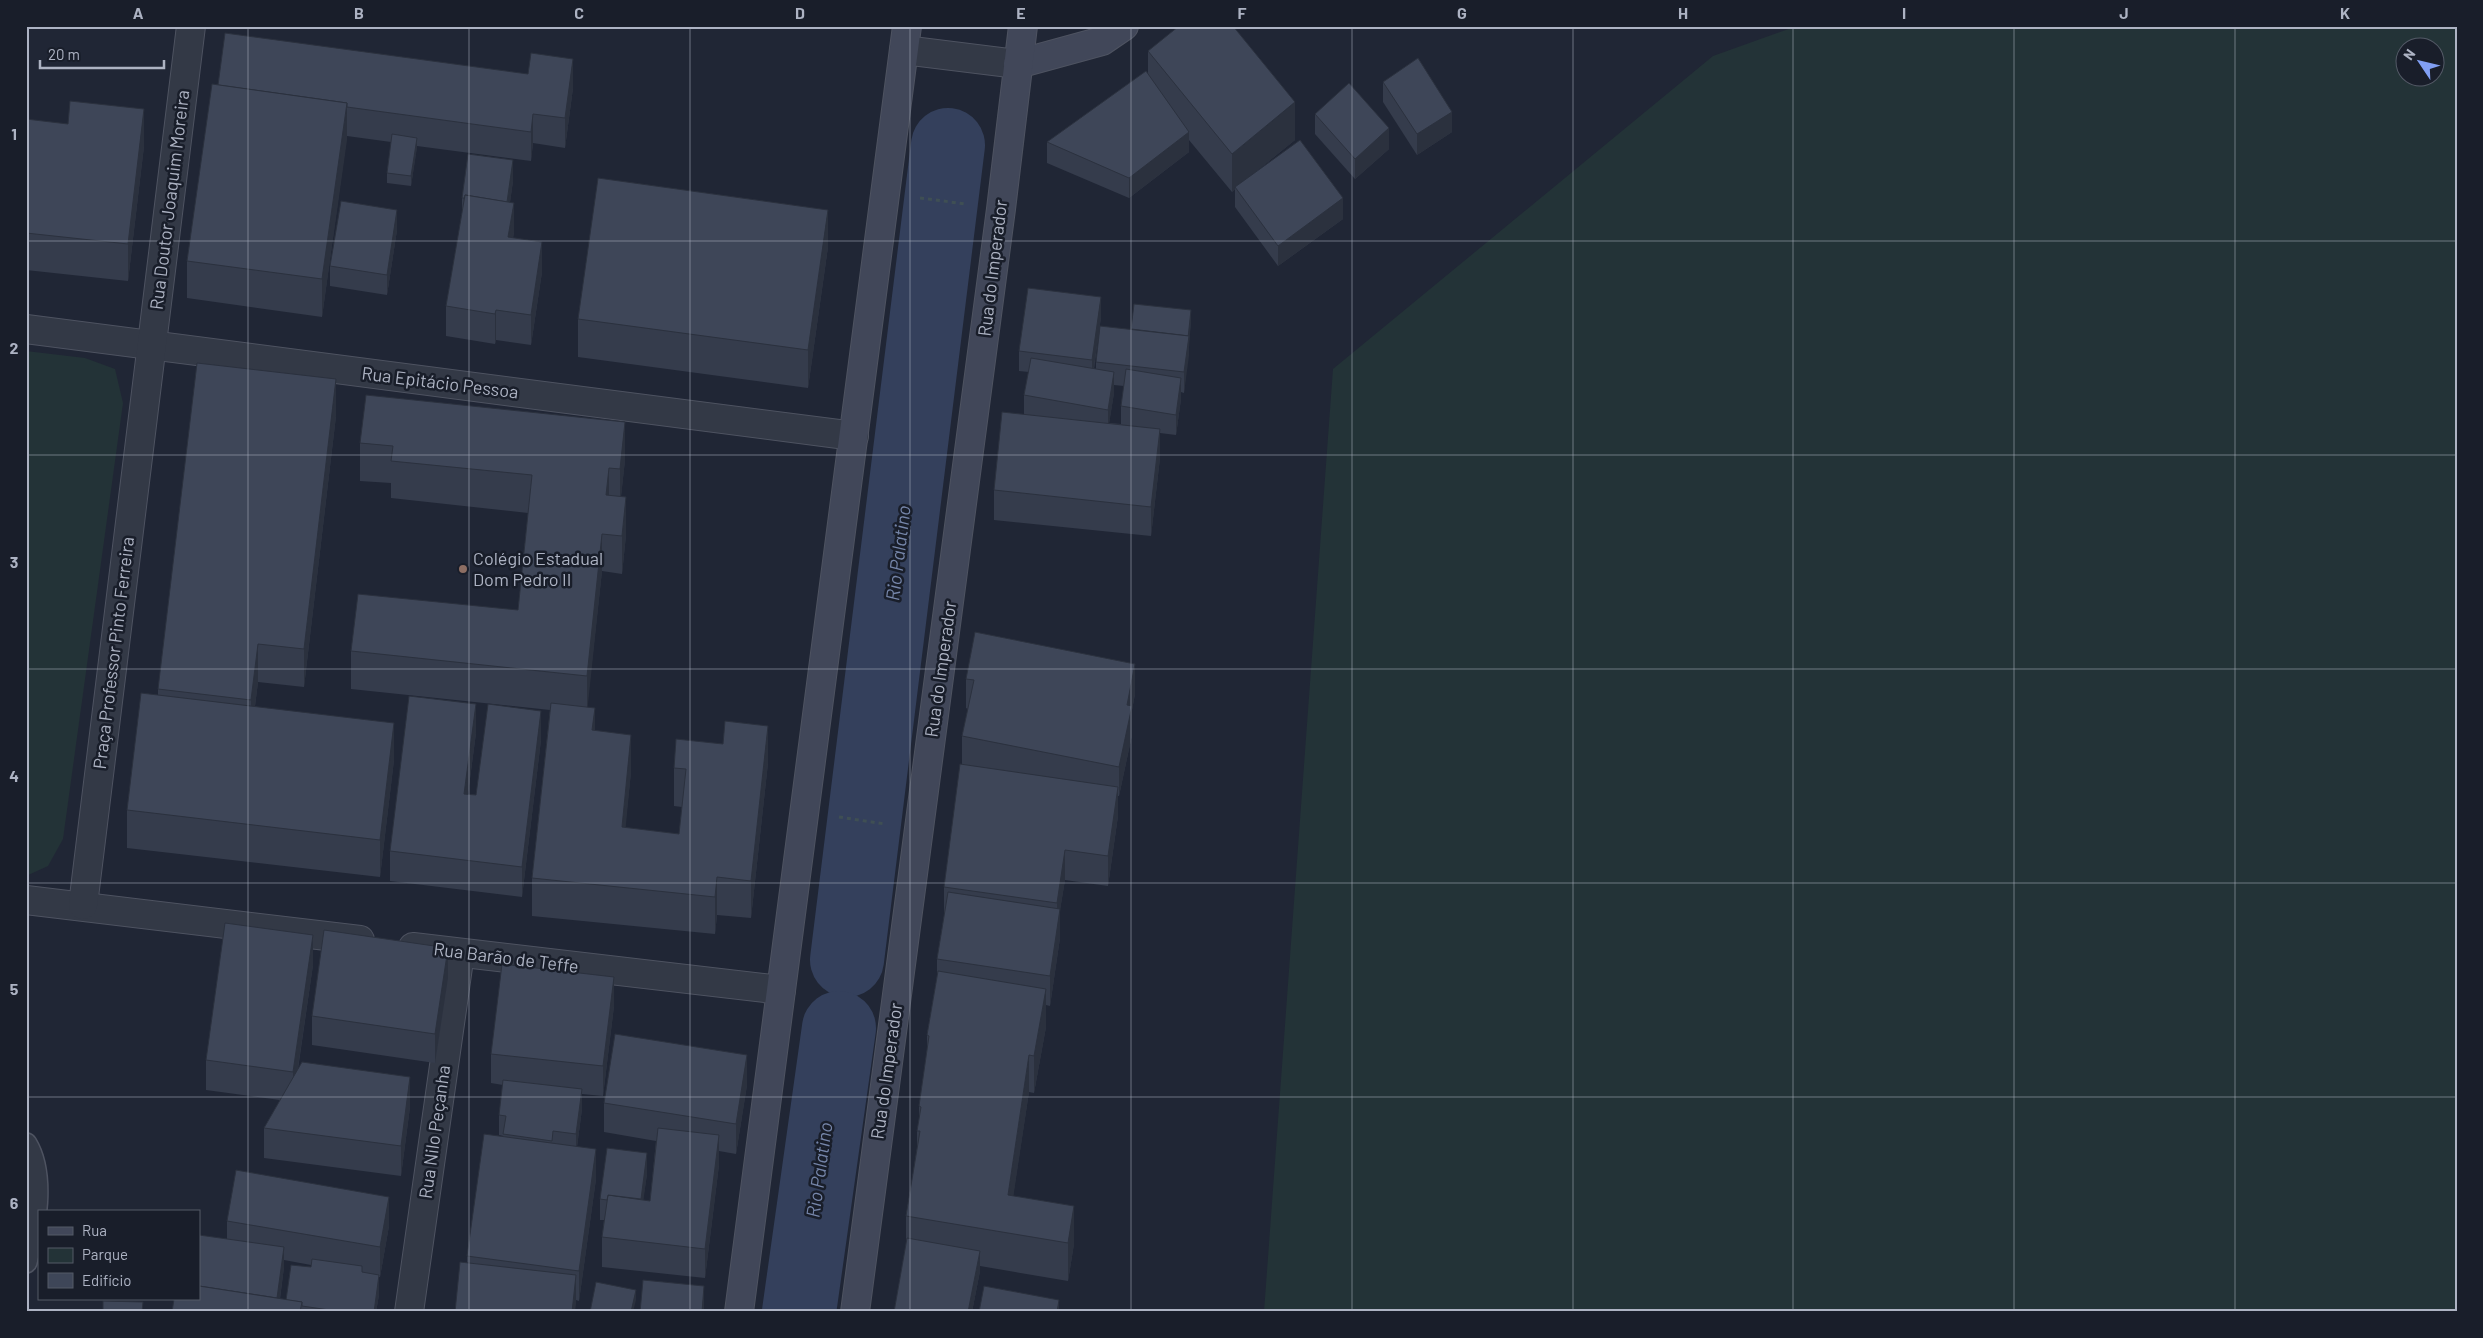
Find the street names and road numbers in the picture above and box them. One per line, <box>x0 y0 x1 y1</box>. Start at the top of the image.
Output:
street label: Rua Doutor Joaquim Moreira <box>145 89 193 311</box>
street label: Rua do Imperador <box>973 198 1011 337</box>
street label: Rua Epitácio Pessoa <box>361 361 520 403</box>
street label: Praça Professor Pinto Ferreira <box>88 535 138 770</box>
street label: Rua do Imperador <box>920 599 961 739</box>
street label: Rua Barão de Teffe <box>432 937 580 977</box>
street label: Rua do Imperador <box>866 1001 907 1141</box>
street label: Rua Nilo Peçanha <box>414 1064 454 1200</box>

